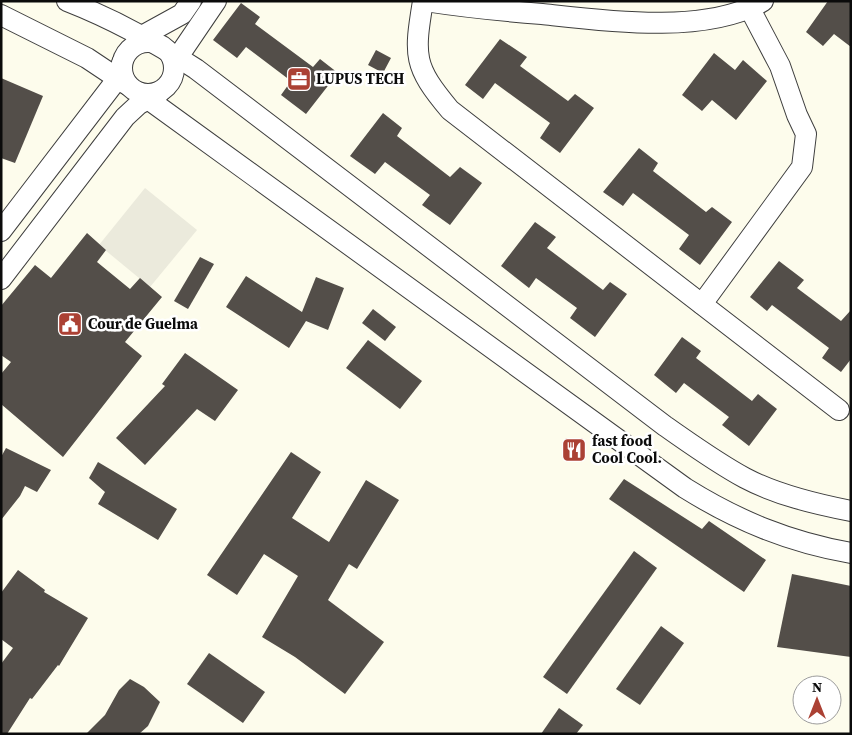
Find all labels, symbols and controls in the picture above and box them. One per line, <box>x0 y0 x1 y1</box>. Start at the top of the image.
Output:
office icon: LUPUS TECH <box>286 66 312 92</box>
place label: LUPUS TECH <box>316 68 405 89</box>
public building icon: Cour de Guelma <box>57 311 83 337</box>
place label: Cour de Guelma <box>88 313 199 334</box>
place label: fast food Cool Cool. <box>592 430 662 468</box>
restaurant icon: fast food Cool Cool. <box>561 437 587 463</box>
north arrow <box>792 675 842 725</box>
text: N <box>812 677 822 697</box>

